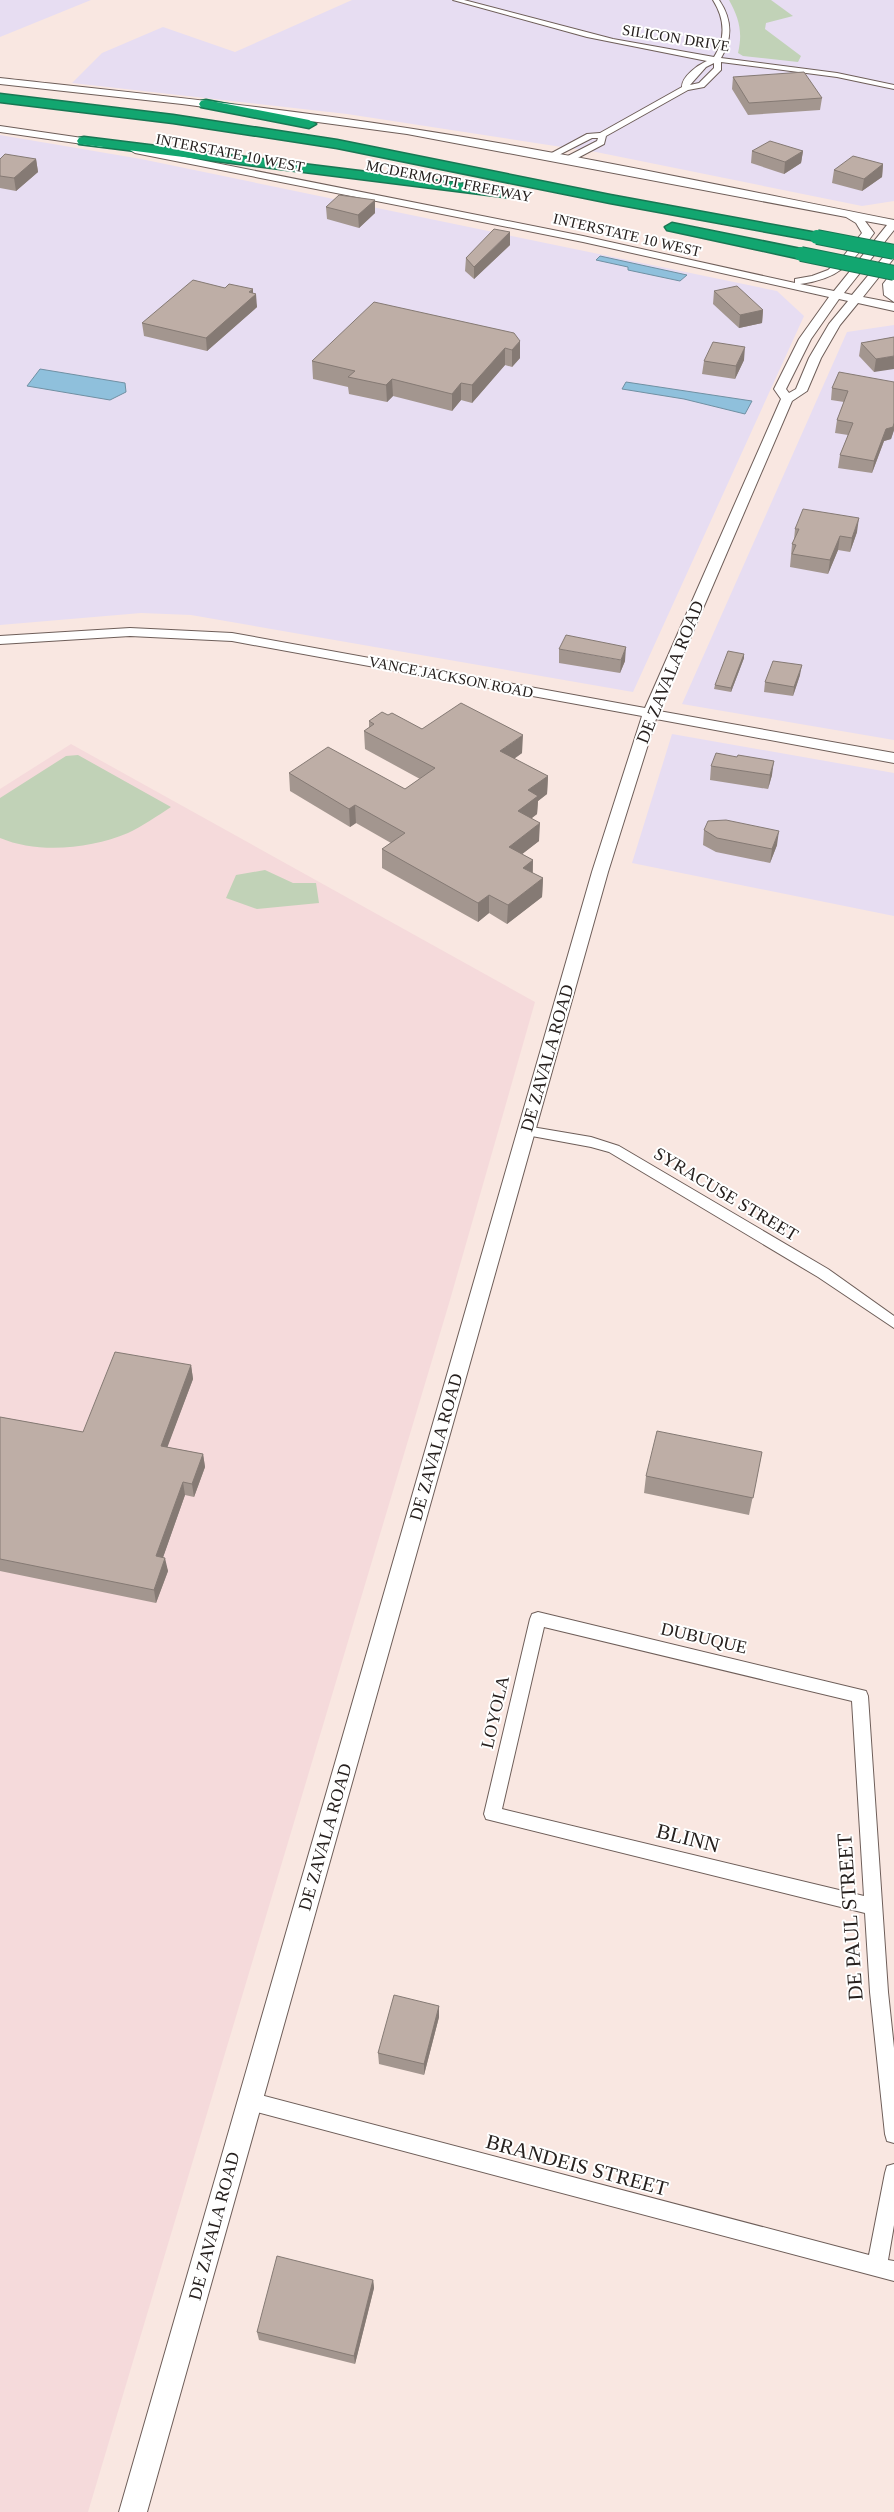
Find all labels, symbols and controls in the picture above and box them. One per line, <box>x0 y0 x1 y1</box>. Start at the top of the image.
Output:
street label: SILICON DRIVE <box>621 22 731 54</box>
street label: INTERSTATE 10 WEST <box>154 131 306 175</box>
street label: MCDERMOTT FREEWAY <box>365 157 534 205</box>
street label: INTERSTATE 10 WEST <box>552 210 702 260</box>
street label: DE ZAVALA ROAD <box>632 598 708 746</box>
street label: VANCE JACKSON ROAD <box>367 653 535 701</box>
street label: DE ZAVALA ROAD <box>516 982 578 1134</box>
street label: SYRACUSE STREET <box>650 1143 802 1245</box>
street label: DE ZAVALA ROAD <box>405 1371 467 1523</box>
street label: DUBUQUE <box>659 1618 749 1658</box>
street label: LOYOLA <box>477 1674 513 1750</box>
street label: DE ZAVALA ROAD <box>294 1761 356 1913</box>
street label: BLINN <box>654 1819 722 1857</box>
street label: DE PAUL STREET <box>832 1832 868 2001</box>
street label: BRANDEIS STREET <box>483 2129 671 2201</box>
street label: DE ZAVALA ROAD <box>185 2150 243 2302</box>

